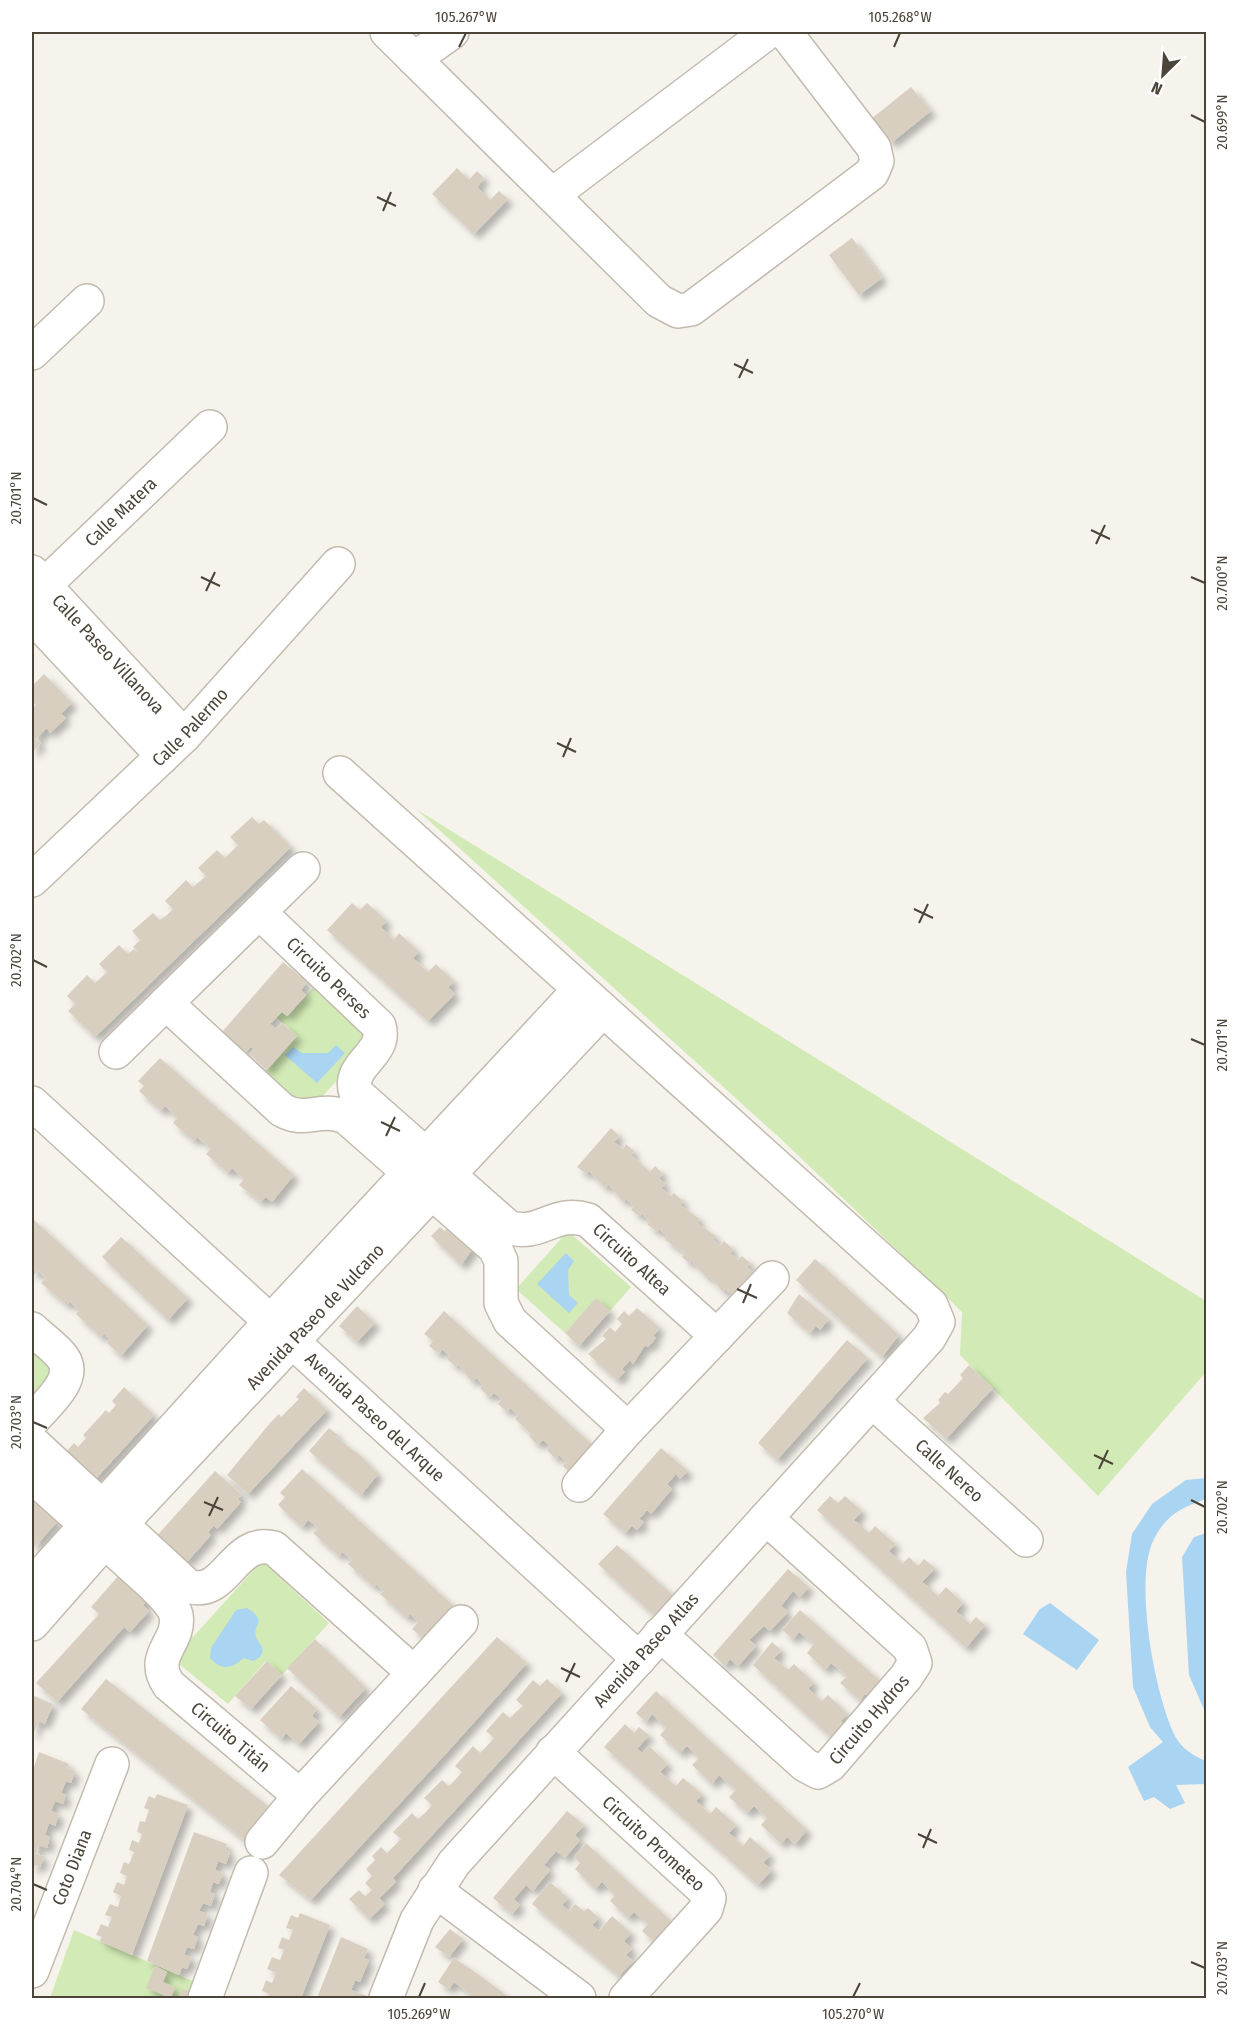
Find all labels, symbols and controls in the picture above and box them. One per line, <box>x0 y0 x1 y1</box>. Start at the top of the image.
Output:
text: 105.267°W <box>435 8 497 26</box>
text: 105.268°W <box>868 8 932 26</box>
north arrow <box>1133 45 1193 105</box>
text: N <box>1149 78 1165 99</box>
text: 20.699°N <box>1213 94 1231 150</box>
text: 20.701°N <box>7 472 25 524</box>
street label: Calle Matera <box>80 473 162 551</box>
text: 20.700°N <box>1213 555 1231 611</box>
street label: Calle Paseo Villanova <box>47 590 169 719</box>
street label: Calle Palermo <box>148 683 233 771</box>
text: 20.702°N <box>7 933 25 987</box>
street label: Circuito Perses <box>282 933 376 1024</box>
text: 20.701°N <box>1213 1019 1231 1071</box>
street label: Circuito Altea <box>588 1218 676 1300</box>
street label: Avenida Paseo de Vulcano <box>242 1239 389 1394</box>
street label: Avenida Paseo del Arque <box>301 1348 449 1487</box>
text: 20.703°N <box>7 1395 25 1449</box>
street label: Calle Nereo <box>911 1434 988 1507</box>
text: 20.702°N <box>1213 1480 1231 1534</box>
street label: Avenida Paseo Atlas <box>589 1588 703 1712</box>
street label: Circuito Hydros <box>824 1670 914 1769</box>
street label: Circuito Titán <box>186 1697 275 1777</box>
street label: Circuito Prometeo <box>598 1791 709 1896</box>
street label: Coto Diana <box>47 1826 97 1909</box>
text: 20.704°N <box>7 1857 25 1911</box>
text: 20.703°N <box>1213 1941 1231 1995</box>
text: 105.269°W <box>387 2005 451 2023</box>
text: 105.270°W <box>822 2005 884 2023</box>

